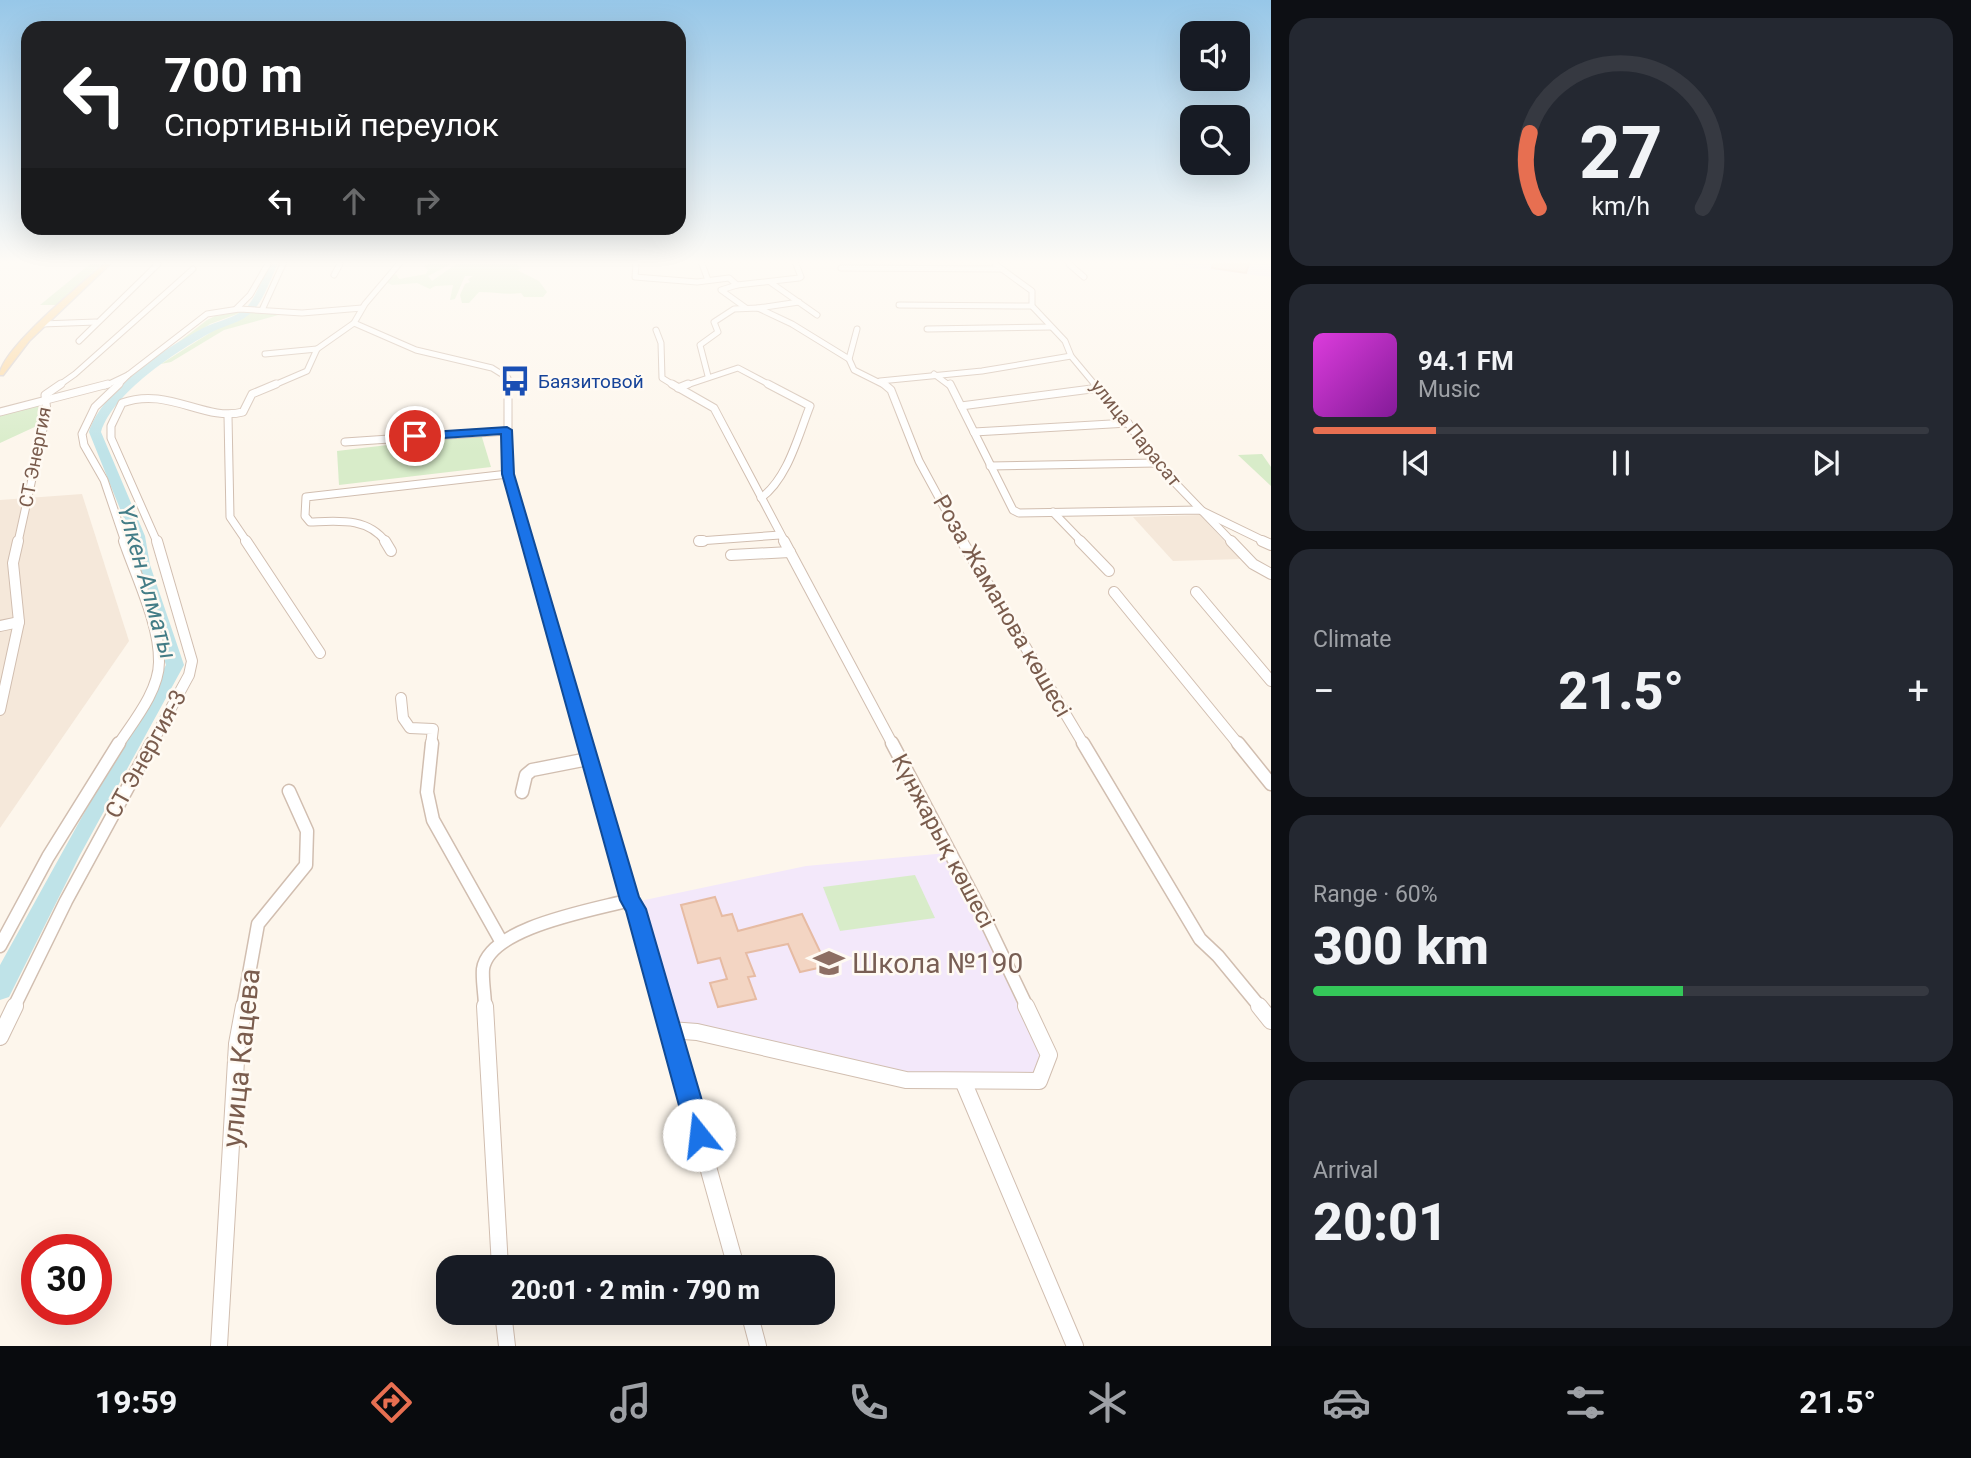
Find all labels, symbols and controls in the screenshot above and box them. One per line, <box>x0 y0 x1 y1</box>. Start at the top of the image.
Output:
map controls <box>1180 21 1250 175</box>
button: sound <box>1180 21 1250 91</box>
text: 700 m <box>164 47 303 104</box>
icon: left <box>49 49 140 140</box>
button: search <box>1180 105 1250 175</box>
text: Спортивный переулок <box>164 106 499 144</box>
text: 27 <box>1579 110 1663 196</box>
icon: left <box>262 182 300 220</box>
icon: ahead <box>335 182 373 220</box>
icon: right <box>408 182 446 220</box>
text: km/h <box>1592 192 1650 221</box>
text: 94.1 FM <box>1418 346 1514 376</box>
bus stop icon: Баязитовой <box>498 364 532 398</box>
place label: Баязитовой <box>538 370 644 393</box>
street label: улица Парасат <box>1086 375 1186 491</box>
text: Music <box>1418 376 1480 403</box>
street label: СТ Энергия <box>14 405 56 509</box>
pin <box>385 406 445 466</box>
icon: arrive <box>396 417 434 455</box>
icon: previous <box>1397 444 1435 482</box>
icon: pause <box>1602 444 1640 482</box>
icon: next <box>1807 444 1845 482</box>
street label: Роза Жаманова көшесі <box>927 490 1077 722</box>
water label: Үлкен Алматы <box>112 501 182 663</box>
text: Climate <box>1313 626 1392 653</box>
text: 21.5° <box>1558 661 1684 722</box>
text: − <box>1313 669 1335 713</box>
text: + <box>1907 669 1929 713</box>
street label: СТ Энергия-3 <box>100 685 192 823</box>
street label: Күнжарық көшесі <box>886 749 1000 933</box>
text: Range · 60% <box>1313 881 1438 908</box>
text: 300 km <box>1313 916 1489 977</box>
school or university icon: Школа №190 <box>812 946 846 980</box>
place label: Школа №190 <box>852 947 1023 980</box>
street label: улица Кацева <box>215 967 267 1149</box>
position arrow <box>662 1098 736 1172</box>
text: Arrival <box>1313 1157 1378 1184</box>
text: 20:01 <box>1313 1192 1448 1253</box>
speed limit sign: 30 <box>21 1234 112 1325</box>
text: 20:01 · 2 min · 790 m <box>511 1275 760 1305</box>
icon: directions <box>367 1378 416 1427</box>
icon: music <box>606 1378 655 1427</box>
icon: phone <box>844 1378 893 1427</box>
icon: climate <box>1083 1378 1132 1427</box>
icon: car <box>1322 1378 1371 1427</box>
icon: filters <box>1561 1378 1610 1427</box>
text: 19:59 <box>95 1383 177 1421</box>
text: 21.5° <box>1799 1383 1876 1421</box>

